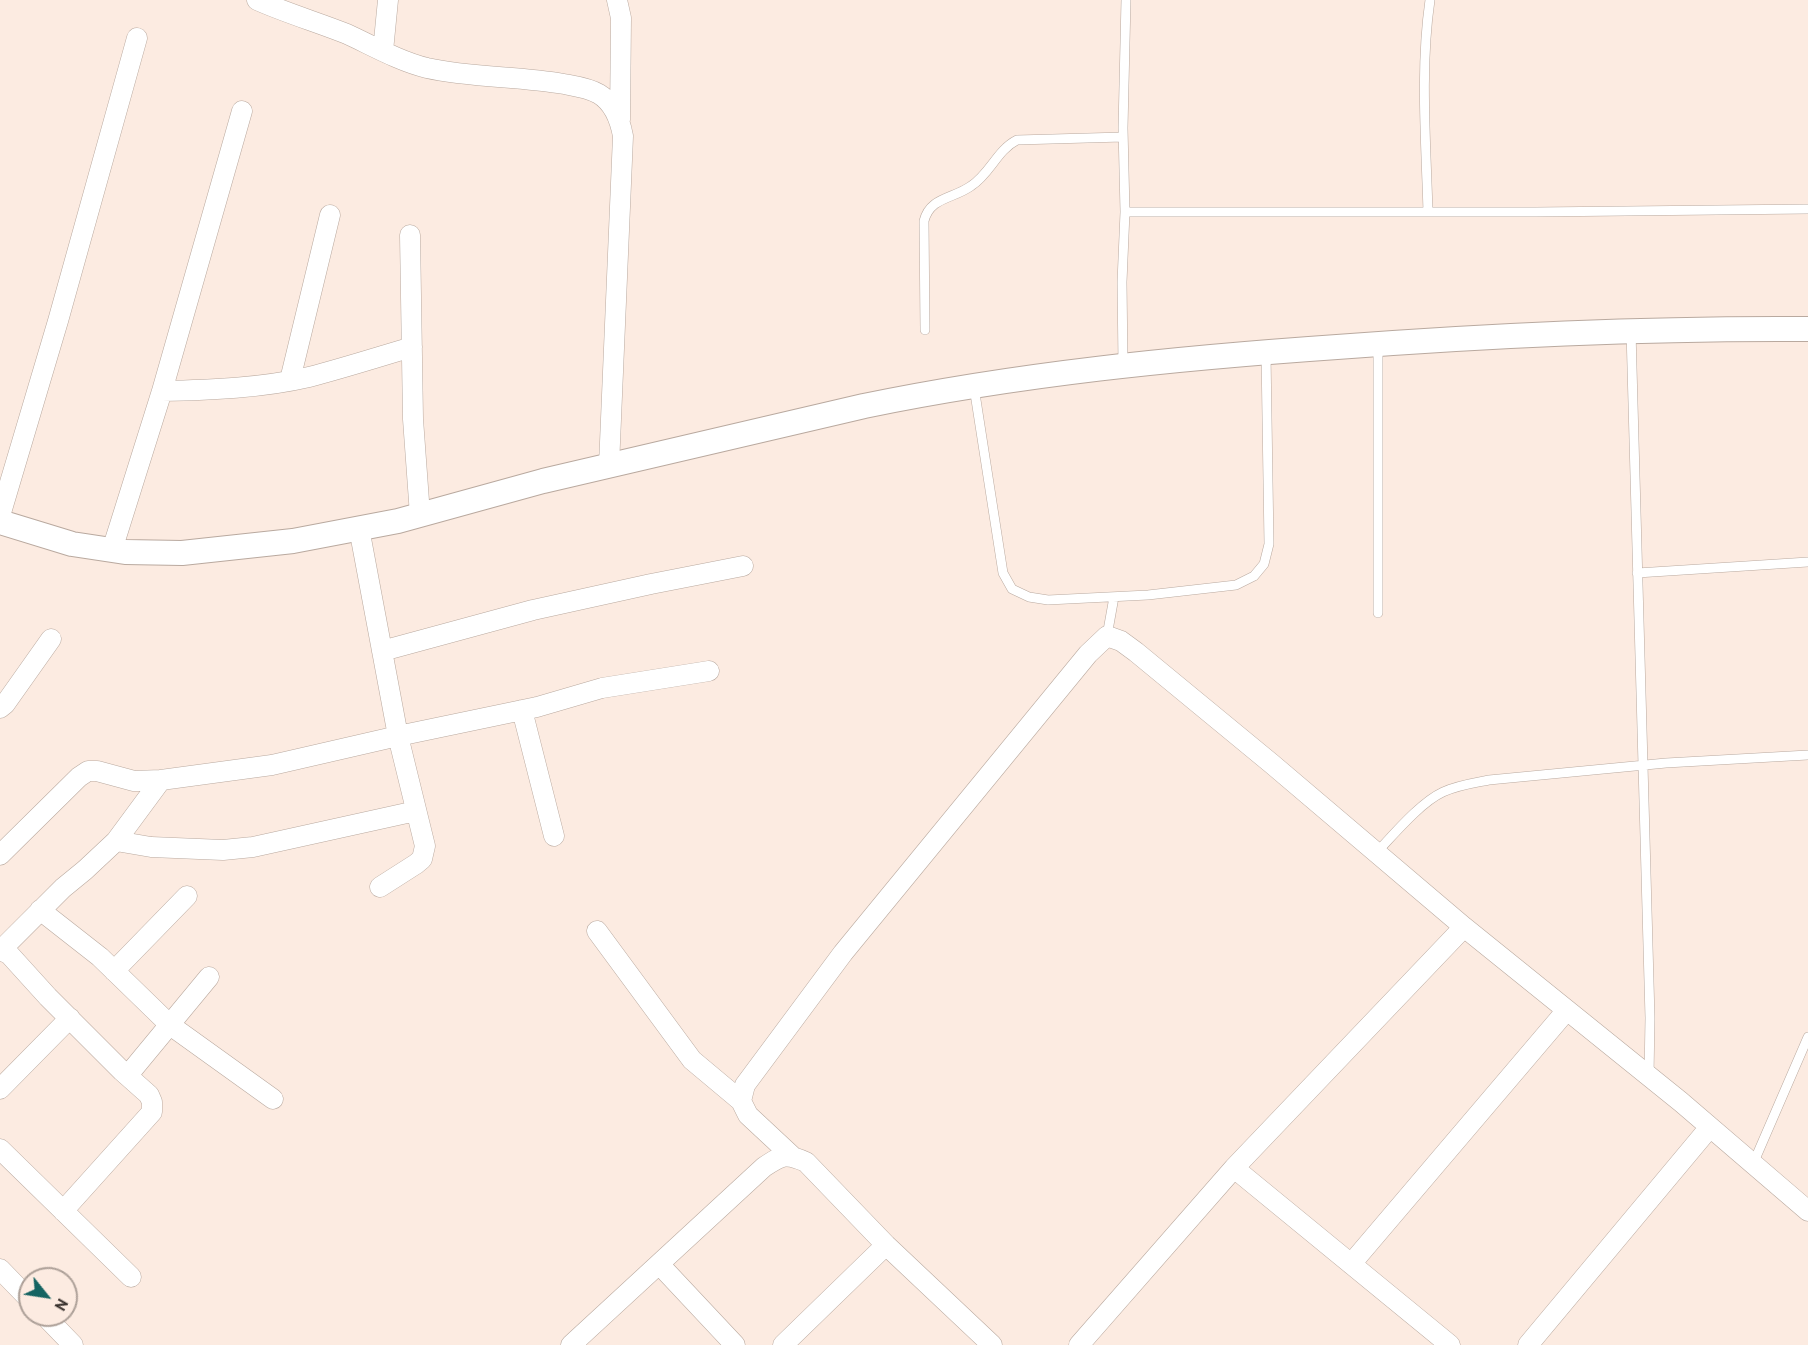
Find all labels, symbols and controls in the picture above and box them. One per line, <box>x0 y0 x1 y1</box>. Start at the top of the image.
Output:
north arrow <box>18 1267 78 1327</box>
text: N <box>51 1295 73 1315</box>

